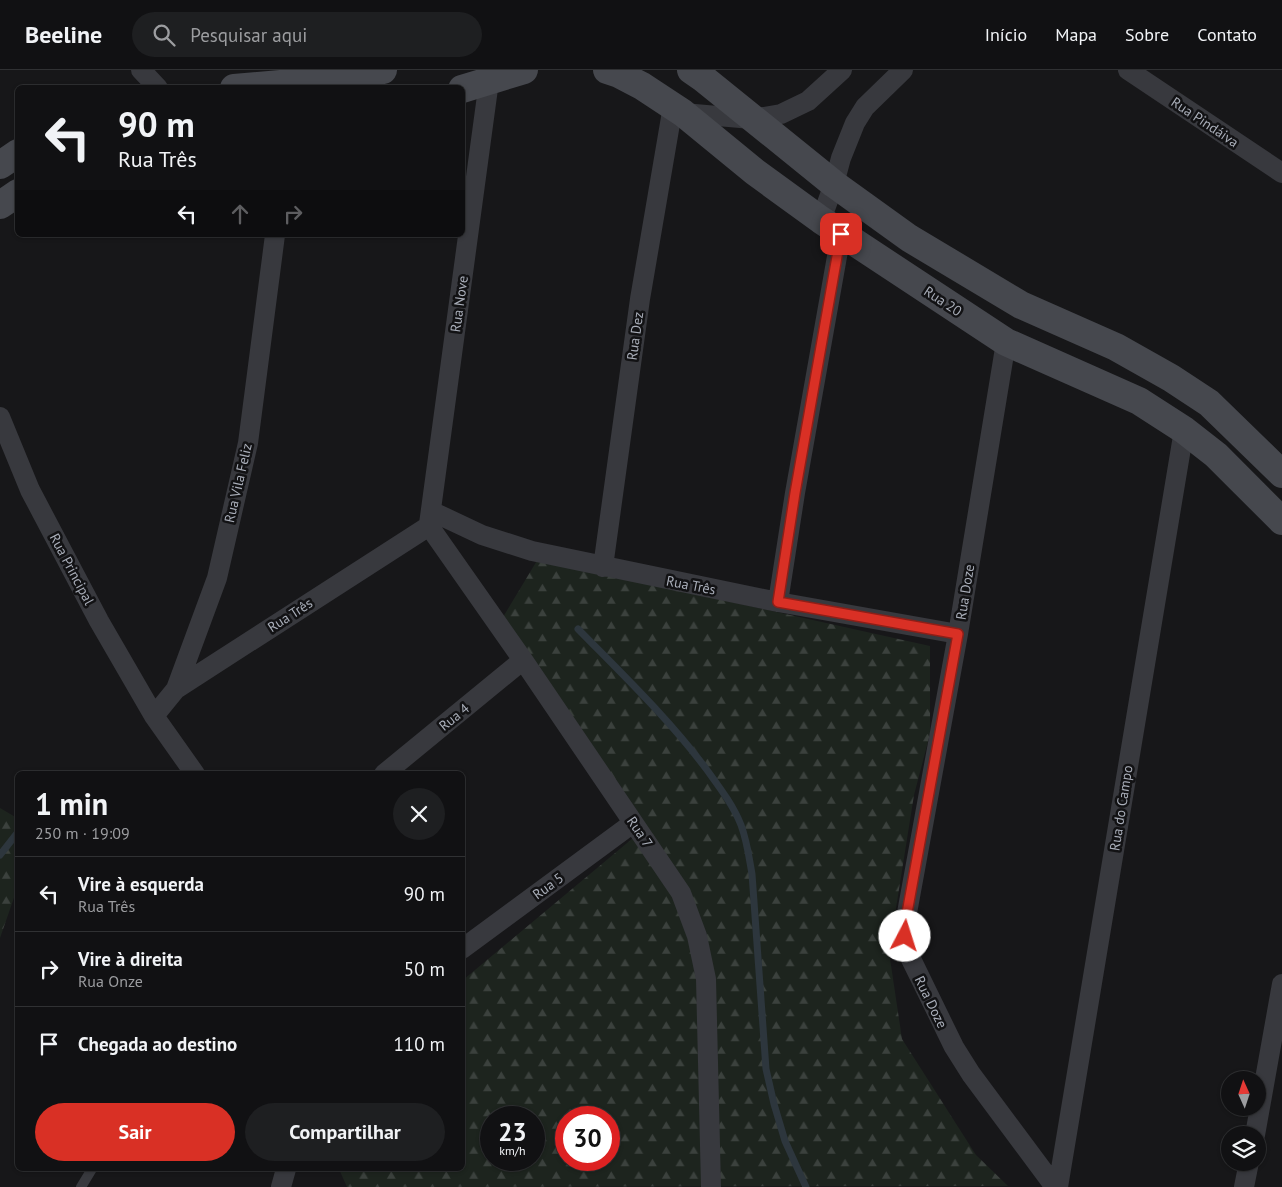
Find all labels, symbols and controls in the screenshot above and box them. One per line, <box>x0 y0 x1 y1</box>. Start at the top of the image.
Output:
search box <box>132 12 482 57</box>
text: Beeline <box>25 19 102 50</box>
icon: search <box>150 21 178 49</box>
text: Pesquisar aqui <box>190 23 307 47</box>
text: Início <box>985 23 1027 46</box>
text: Mapa <box>1055 23 1097 46</box>
text: Sobre <box>1125 23 1169 46</box>
text: Contato <box>1197 23 1257 46</box>
street label: Rua Pindáiva <box>1168 93 1242 151</box>
text: 90 m <box>118 101 195 147</box>
icon: left <box>35 105 100 170</box>
text: Rua Três <box>118 145 197 173</box>
icon: left <box>173 200 201 228</box>
icon: ahead <box>226 200 254 228</box>
icon: right <box>279 200 307 228</box>
pin <box>820 213 862 255</box>
icon: arrive <box>827 220 855 248</box>
street label: Rua Nove <box>446 275 472 333</box>
street label: Rua 20 <box>921 282 966 320</box>
street label: Rua Dez <box>623 311 647 361</box>
street label: Rua Vila Feliz <box>220 442 256 524</box>
street label: Rua Principal <box>46 530 98 608</box>
street label: Rua Doze <box>952 563 978 621</box>
street label: Rua Três <box>665 571 717 599</box>
street label: Rua Três <box>264 594 316 636</box>
street label: Rua 4 <box>435 699 473 735</box>
street label: Rua do Campo <box>1105 764 1137 852</box>
text: 1 min <box>35 784 108 823</box>
button: close <box>393 788 445 840</box>
street label: Rua 7 <box>623 813 657 851</box>
text: 250 m · 19:09 <box>35 823 130 843</box>
street label: Rua 5 <box>529 869 567 903</box>
text: Vire à esquerda <box>78 872 204 896</box>
icon: left <box>35 880 63 908</box>
text: 90 m <box>404 882 445 906</box>
text: Rua Três <box>78 896 135 916</box>
position arrow <box>878 909 930 961</box>
text: Vire à direita <box>78 947 183 971</box>
icon: right <box>35 955 63 983</box>
text: 50 m <box>404 957 445 981</box>
text: Rua Onze <box>78 971 143 991</box>
street label: Rua Doze <box>911 973 951 1031</box>
icon: arrive <box>35 1030 63 1058</box>
text: Chegada ao destino <box>78 1032 237 1056</box>
text: 110 m <box>393 1032 445 1056</box>
north arrow <box>1221 1071 1266 1116</box>
map controls <box>1221 1071 1266 1171</box>
button: Sair <box>35 1103 235 1161</box>
button: Compartilhar <box>245 1103 445 1161</box>
speed limit sign: 30 <box>555 1106 620 1171</box>
text: 23 <box>498 1116 527 1148</box>
button: layers <box>1221 1126 1266 1171</box>
text: km/h <box>499 1143 526 1158</box>

